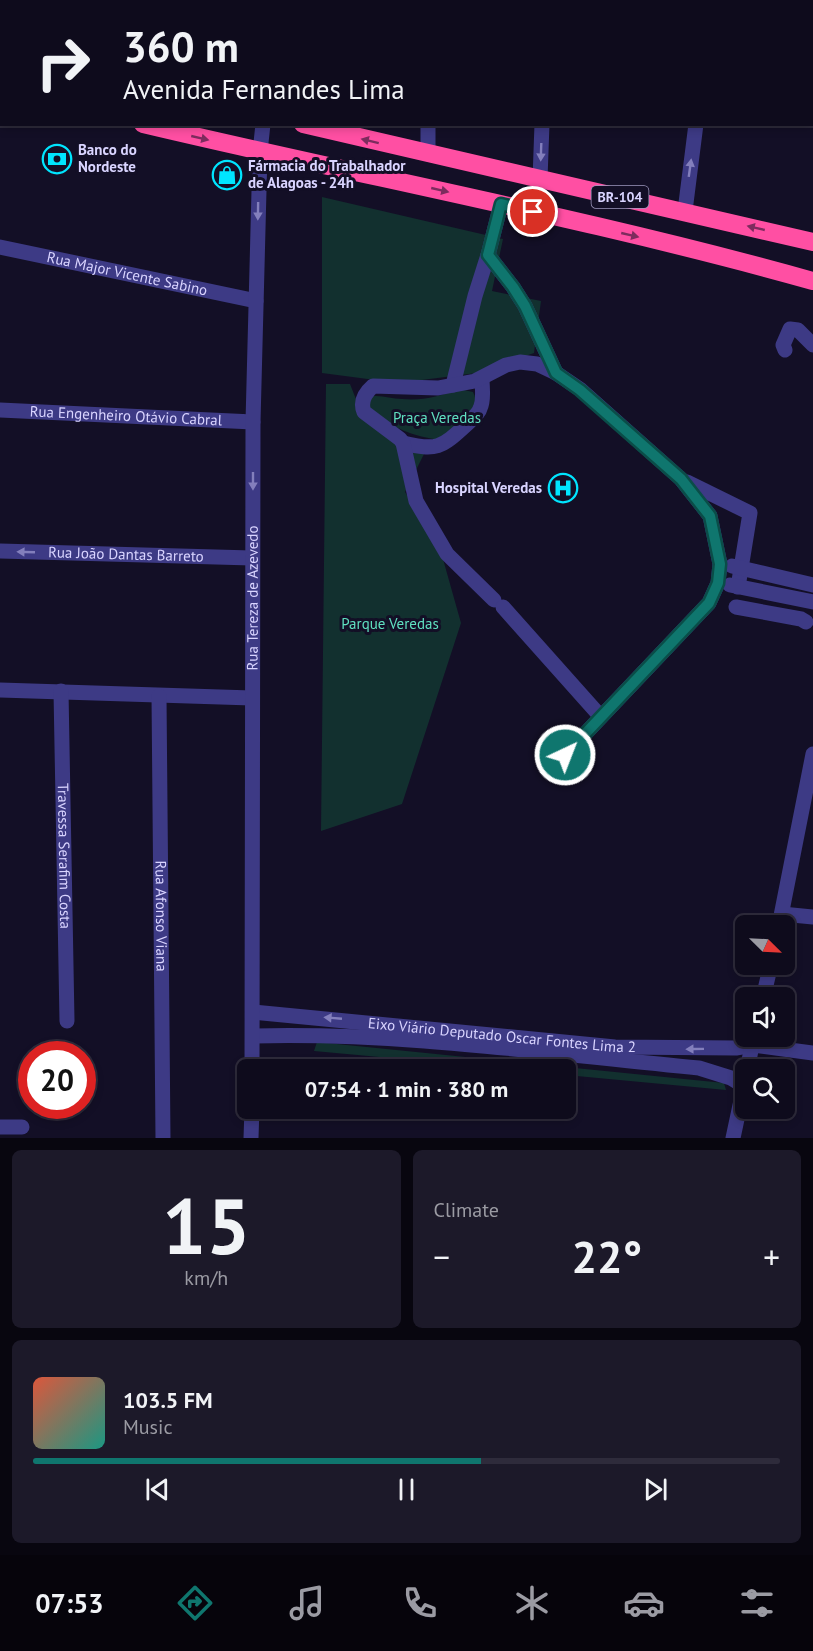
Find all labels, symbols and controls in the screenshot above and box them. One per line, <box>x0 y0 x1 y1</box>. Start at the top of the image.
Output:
text: 360 m <box>123 19 239 74</box>
icon: right <box>24 24 102 102</box>
text: Avenida Fernandes Lima <box>123 72 405 106</box>
one-way arrow <box>191 134 210 143</box>
one-way arrow <box>361 136 380 146</box>
place label: Banco do Nordeste <box>78 140 137 176</box>
one-way arrow <box>536 142 545 161</box>
bank icon: Banco do Nordeste <box>41 143 73 175</box>
place label: Fármacia do Trabalhador de Alagoas - 24h <box>248 156 406 192</box>
one-way arrow <box>686 158 695 177</box>
shop icon: Fármacia do Trabalhador de Alagoas - 24h <box>211 159 243 191</box>
one-way arrow <box>431 185 449 195</box>
pin <box>507 186 558 237</box>
road number: BR-104 <box>592 186 648 208</box>
icon: arrive <box>516 195 549 228</box>
one-way arrow <box>253 201 263 220</box>
one-way arrow <box>747 223 765 233</box>
one-way arrow <box>621 230 639 240</box>
street label: Rua Major Vicente Sabino <box>45 247 209 300</box>
street label: Rua Engenheiro Otávio Cabral <box>29 401 223 430</box>
park label: Praça Veredas <box>393 408 481 427</box>
one-way arrow <box>248 471 257 490</box>
hospital icon: Hospital Veredas <box>547 472 579 504</box>
place label: Hospital Veredas <box>435 478 542 497</box>
street label: Rua Tereza de Azevedo <box>243 526 262 670</box>
street label: Rua João Dantas Barreto <box>48 542 204 566</box>
one-way arrow <box>16 547 35 557</box>
park label: Parque Veredas <box>341 614 439 633</box>
position arrow <box>533 723 597 787</box>
street label: Travessa Serafim Costa <box>54 783 75 929</box>
street label: Rua Afonso Viana <box>151 860 171 972</box>
north arrow <box>735 915 795 975</box>
map controls <box>735 915 795 1119</box>
button: sound <box>735 987 795 1047</box>
one-way arrow <box>324 1013 343 1023</box>
street label: Eixo Viário Deputado Oscar Fontes Lima 2 <box>367 1013 636 1056</box>
speed limit sign: 20 <box>18 1041 96 1119</box>
one-way arrow <box>685 1044 704 1054</box>
button: search <box>735 1059 795 1119</box>
text: 07:54 · 1 min · 380 m <box>305 1075 508 1103</box>
text: 15 <box>162 1175 250 1276</box>
text: Climate <box>434 1197 499 1223</box>
text: 22° <box>571 1227 642 1285</box>
text: − <box>434 1235 450 1278</box>
text: + <box>763 1235 780 1278</box>
text: km/h <box>184 1265 228 1291</box>
text: 103.5 FM <box>123 1386 213 1414</box>
text: Music <box>123 1414 172 1440</box>
icon: previous <box>141 1473 174 1506</box>
icon: pause <box>390 1473 423 1506</box>
icon: next <box>639 1473 672 1506</box>
icon: directions <box>174 1582 216 1624</box>
icon: music <box>286 1582 328 1624</box>
icon: phone <box>399 1582 441 1624</box>
icon: climate <box>511 1582 553 1624</box>
icon: car <box>623 1582 665 1624</box>
icon: filters <box>736 1582 778 1624</box>
text: 07:53 <box>35 1586 104 1620</box>

